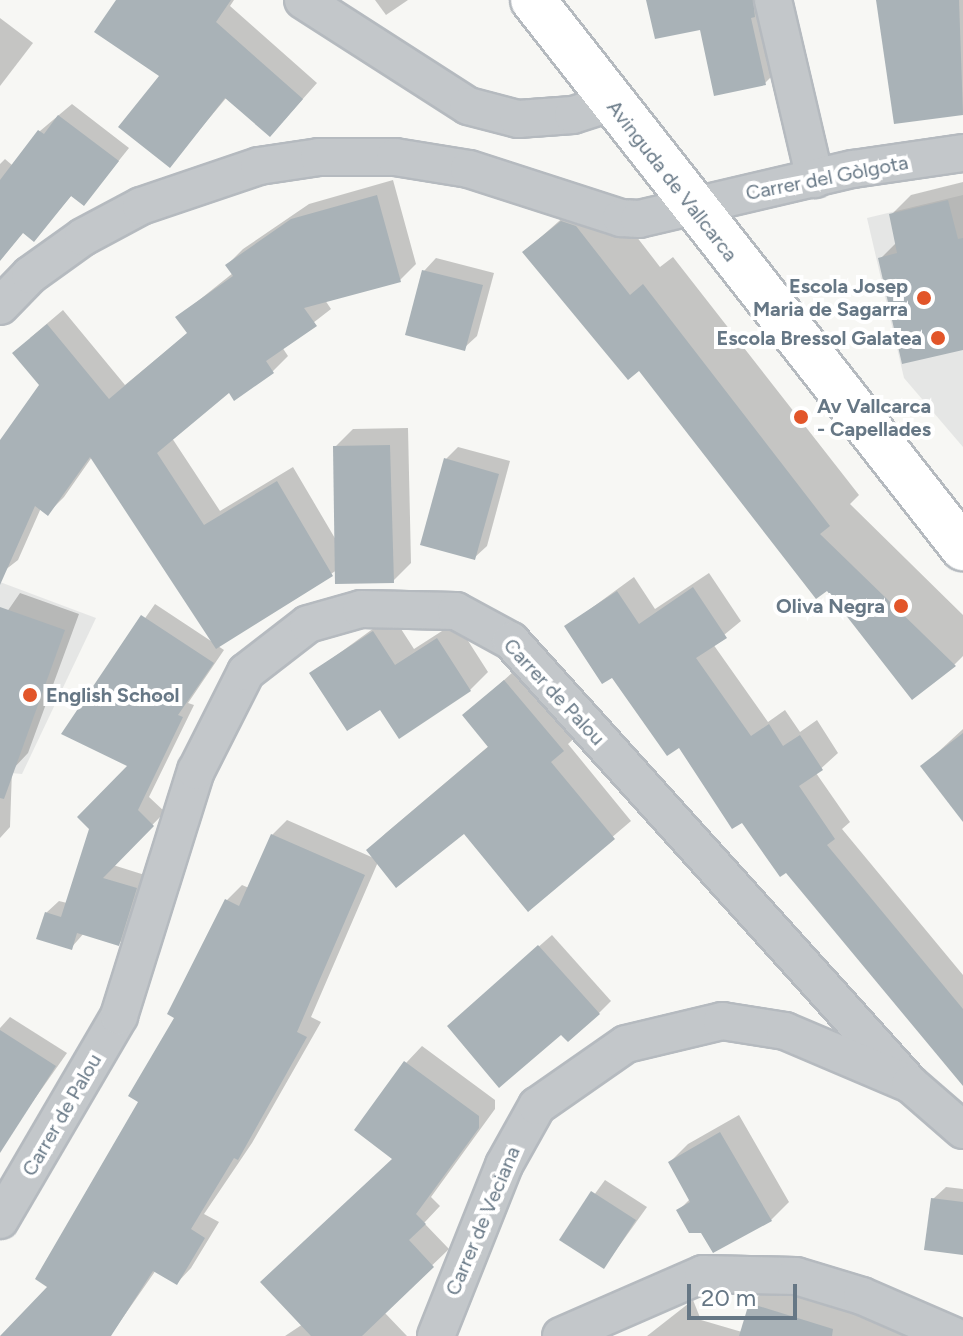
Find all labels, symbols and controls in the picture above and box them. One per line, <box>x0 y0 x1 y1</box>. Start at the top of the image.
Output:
street label: Avinguda de Vallcarca <box>602 96 742 266</box>
street label: Carrer del Gòlgota <box>744 150 910 206</box>
place label: Escola Josep Maria de Sagarra <box>753 274 908 321</box>
marker: Escola Josep Maria de Sagarra <box>915 289 933 307</box>
place label: Escola Bressol Galatea <box>717 326 922 350</box>
marker: Escola Bressol Galatea <box>929 329 947 347</box>
place label: Av Vallcarca - Capellades <box>817 394 931 441</box>
marker: Av Vallcarca - Capellades <box>792 408 810 426</box>
place label: Oliva Negra <box>776 594 885 618</box>
marker: Oliva Negra <box>892 597 910 615</box>
street label: Carrer de Palou <box>498 634 610 750</box>
place label: English School <box>46 683 179 707</box>
marker: English School <box>21 686 39 704</box>
street label: Carrer de Palou <box>17 1050 107 1180</box>
street label: Carrer de Veciana <box>441 1143 525 1299</box>
scale bar <box>691 1268 801 1318</box>
text: 20 m <box>701 1283 756 1312</box>

